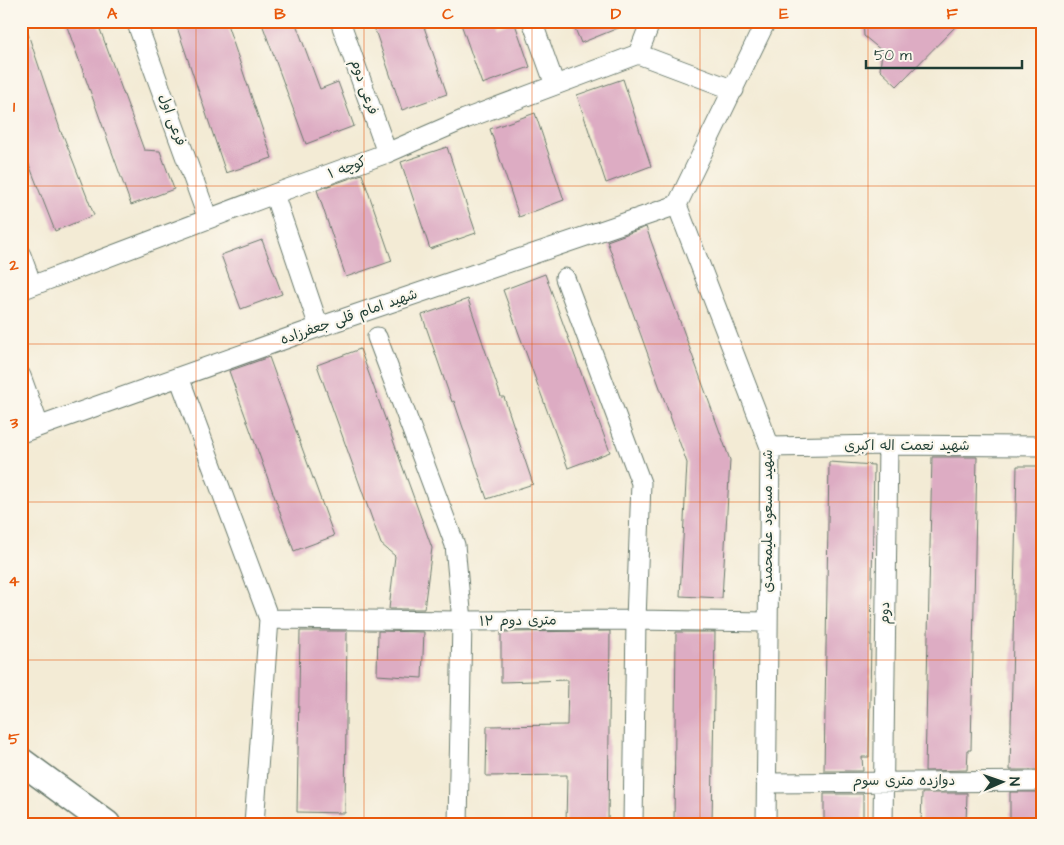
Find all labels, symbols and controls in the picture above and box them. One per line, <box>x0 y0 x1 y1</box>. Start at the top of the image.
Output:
text: A <box>107 3 118 25</box>
text: B <box>274 3 286 25</box>
text: C <box>442 3 454 25</box>
text: D <box>611 3 622 25</box>
text: E <box>779 3 789 25</box>
text: F <box>946 3 958 25</box>
scale bar <box>866 38 1023 70</box>
text: 50 m <box>874 45 912 66</box>
street label: فرعی دوم <box>345 57 383 117</box>
street label: فرعی اول <box>153 91 191 149</box>
text: 1 <box>13 96 16 118</box>
street label: کوچه ۱ <box>325 152 369 184</box>
text: 2 <box>8 254 19 276</box>
street label: شهید امام قلی جعفرزاده <box>278 284 420 350</box>
text: 3 <box>9 412 19 434</box>
street label: شهید نعمت اله اکبری <box>844 436 970 456</box>
street label: شهید مسعود علیمحمدی <box>758 449 778 593</box>
text: 4 <box>9 570 20 592</box>
street label: دوم <box>875 601 895 625</box>
street label: ۱۲ متری دوم <box>479 610 557 632</box>
text: 5 <box>8 728 20 750</box>
north arrow <box>976 758 1026 808</box>
street label: دوازده متری سوم <box>853 771 955 792</box>
text: N <box>1004 777 1024 787</box>

